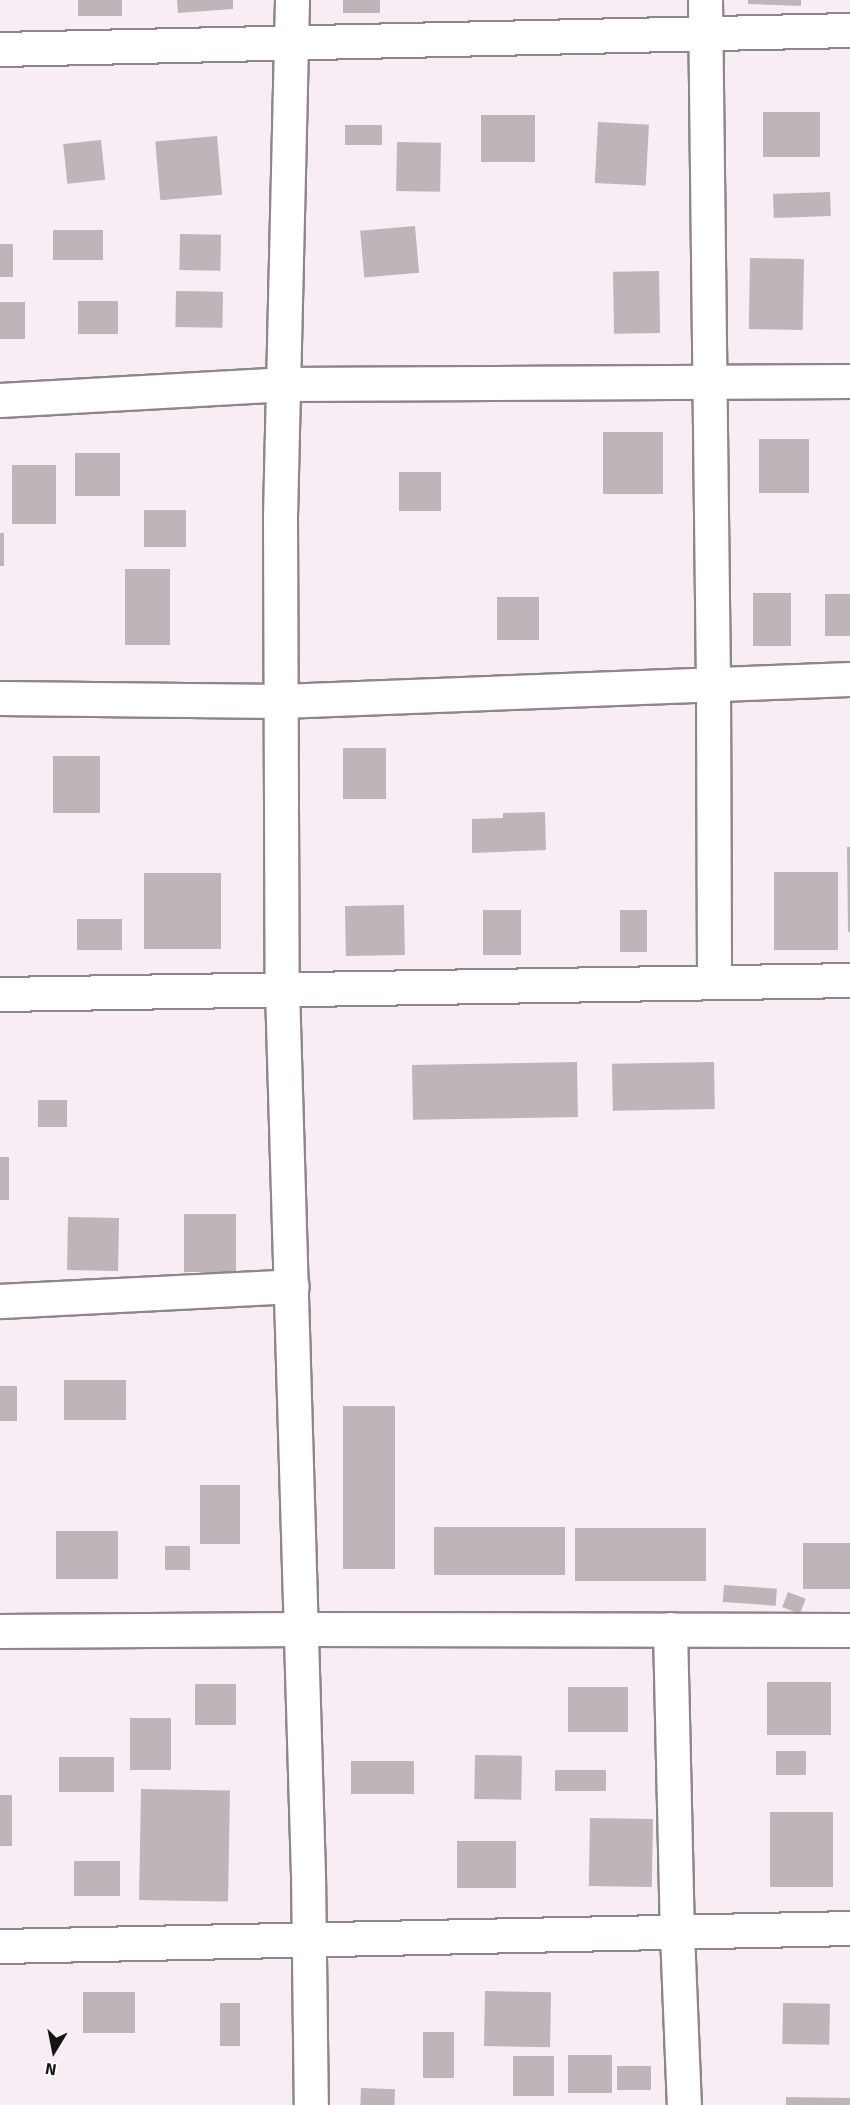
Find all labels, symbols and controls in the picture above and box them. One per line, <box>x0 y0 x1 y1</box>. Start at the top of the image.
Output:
north arrow <box>24 2021 84 2081</box>
text: N <box>44 2058 58 2080</box>

